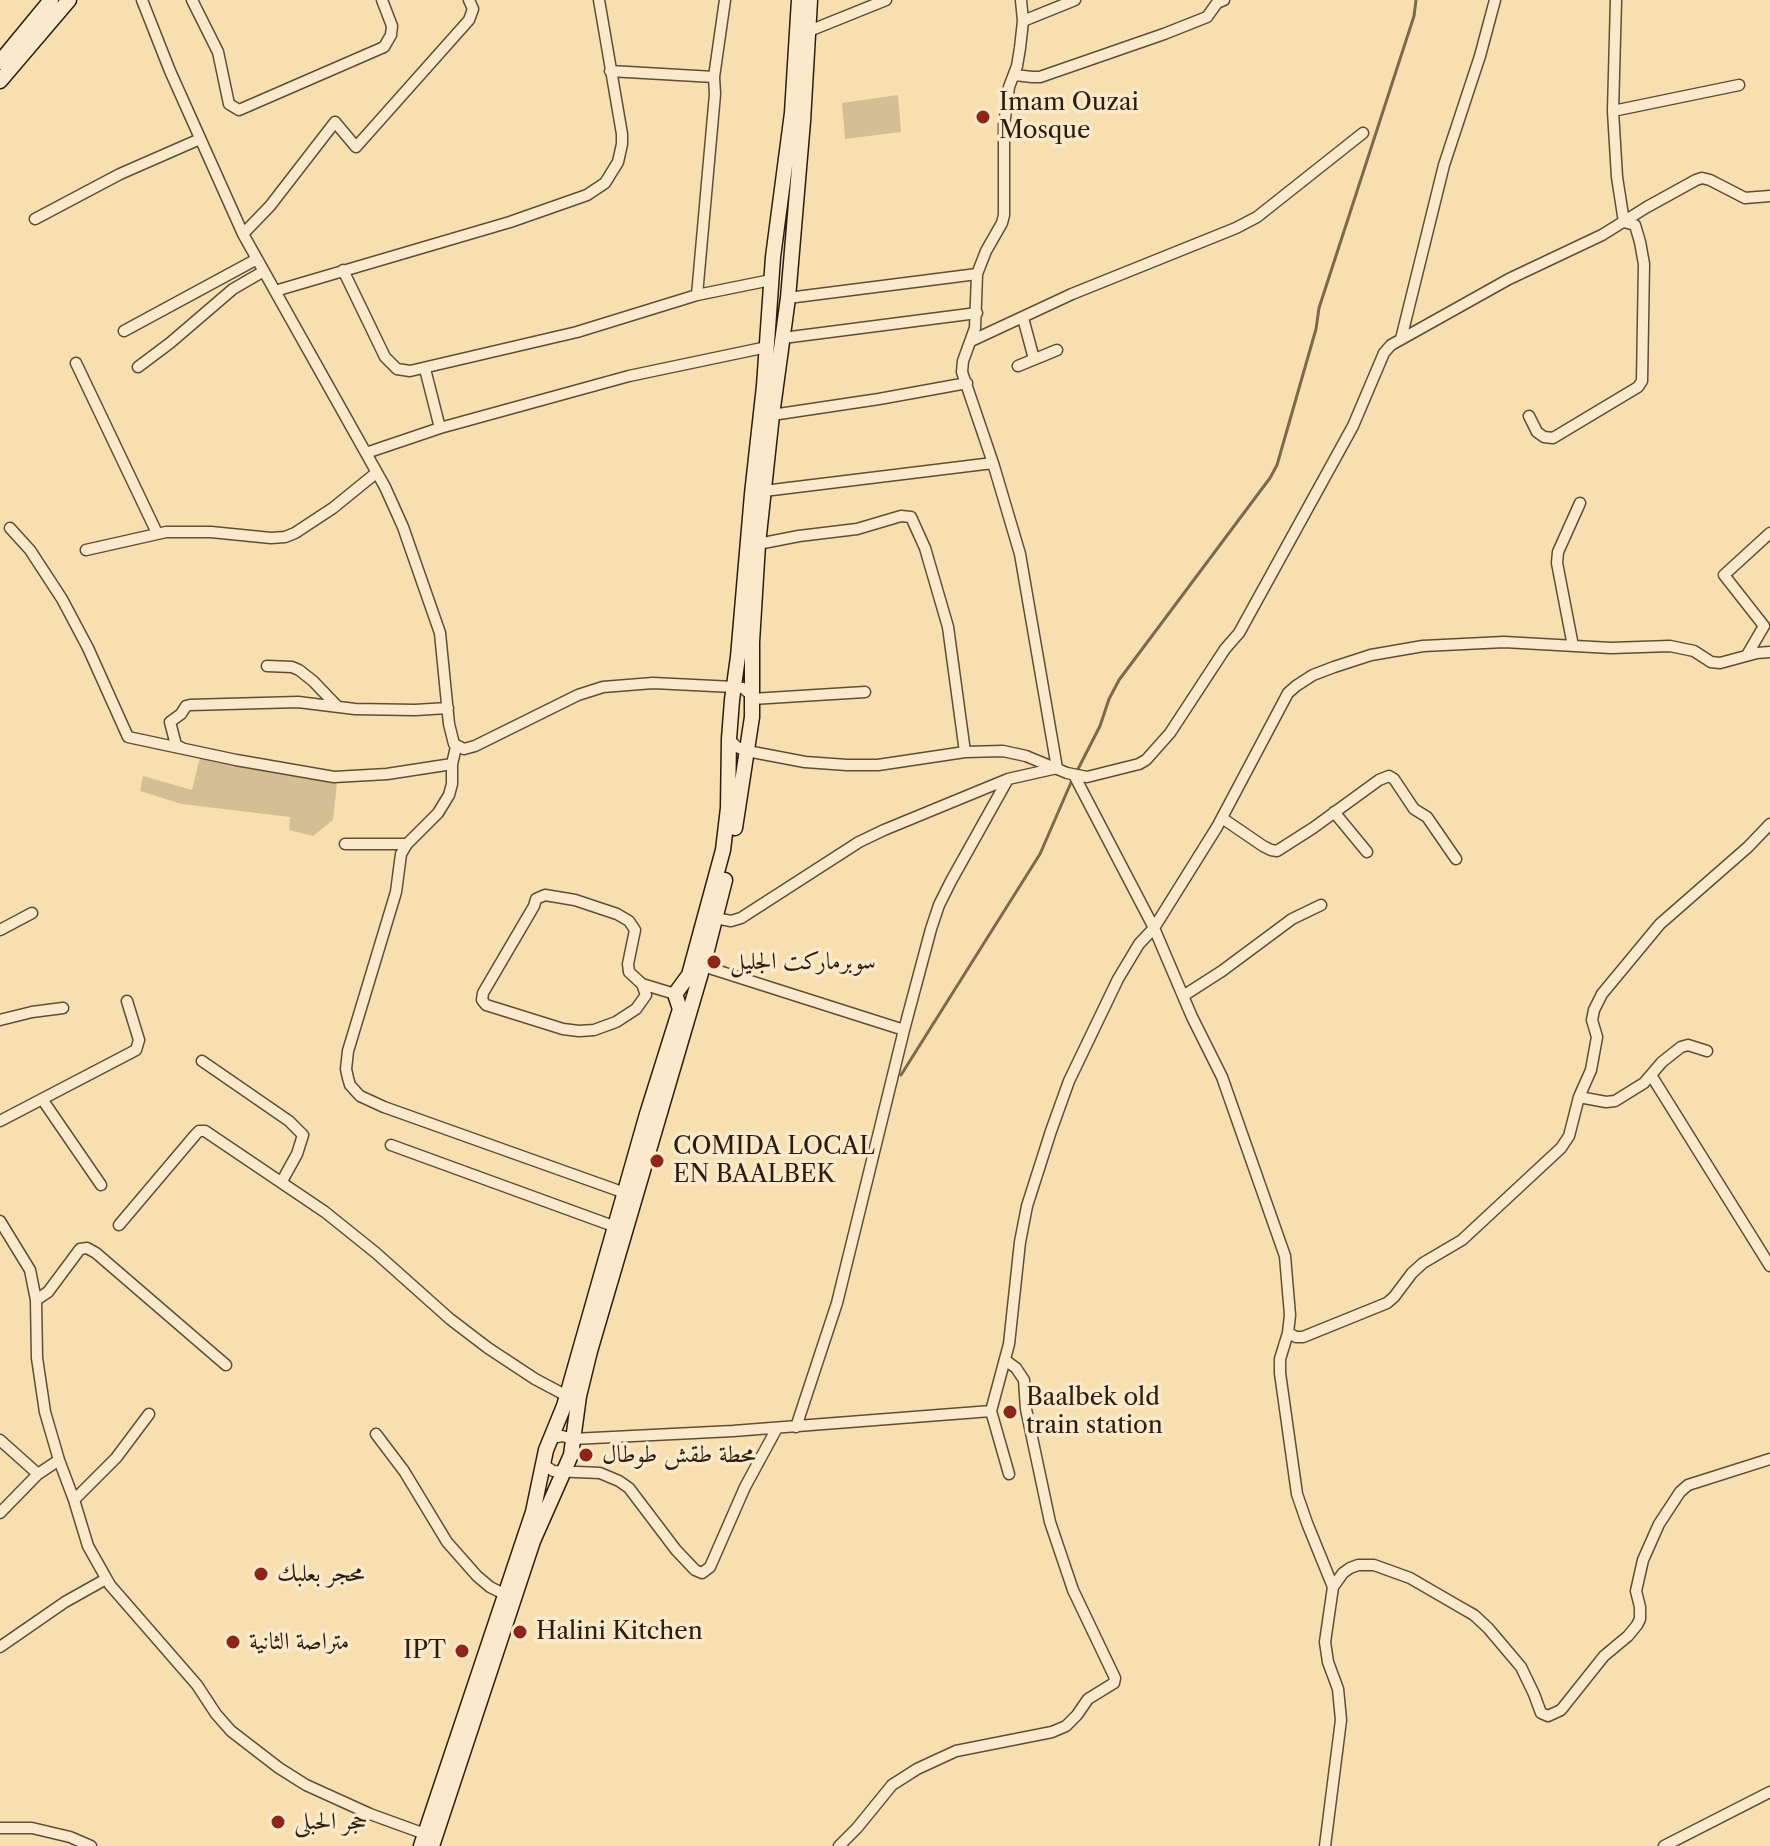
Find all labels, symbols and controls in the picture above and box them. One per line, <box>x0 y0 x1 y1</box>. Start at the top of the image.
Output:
place label: Imam Ouzai Mosque <box>999 89 1139 145</box>
marker: Imam Ouzai Mosque <box>974 108 992 126</box>
place label: سوبرماركت الجليل <box>730 948 876 976</box>
marker: سوبرماركت الجليل <box>705 953 723 971</box>
place label: COMIDA LOCAL EN BAALBEK <box>673 1133 875 1189</box>
marker: COMIDA LOCAL EN BAALBEK <box>648 1152 666 1170</box>
place label: Baalbek old train station <box>1026 1384 1163 1440</box>
marker: Baalbek old train station <box>1001 1403 1019 1421</box>
place label: محطة طقش طوطال <box>602 1441 756 1469</box>
marker: محطة طقش طوطال <box>577 1446 595 1464</box>
place label: محجر بعلبك <box>277 1560 364 1588</box>
marker: محجر بعلبك <box>252 1565 270 1583</box>
place label: Halini Kitchen <box>536 1618 703 1646</box>
marker: Halini Kitchen <box>511 1623 529 1641</box>
place label: متراصة الثانية <box>249 1628 349 1656</box>
marker: متراصة الثانية <box>224 1633 242 1651</box>
place label: IPT <box>403 1637 446 1665</box>
marker: IPT <box>453 1642 471 1660</box>
place label: حجر الحبلى <box>294 1808 368 1836</box>
marker: حجر الحبلى <box>269 1813 287 1831</box>

